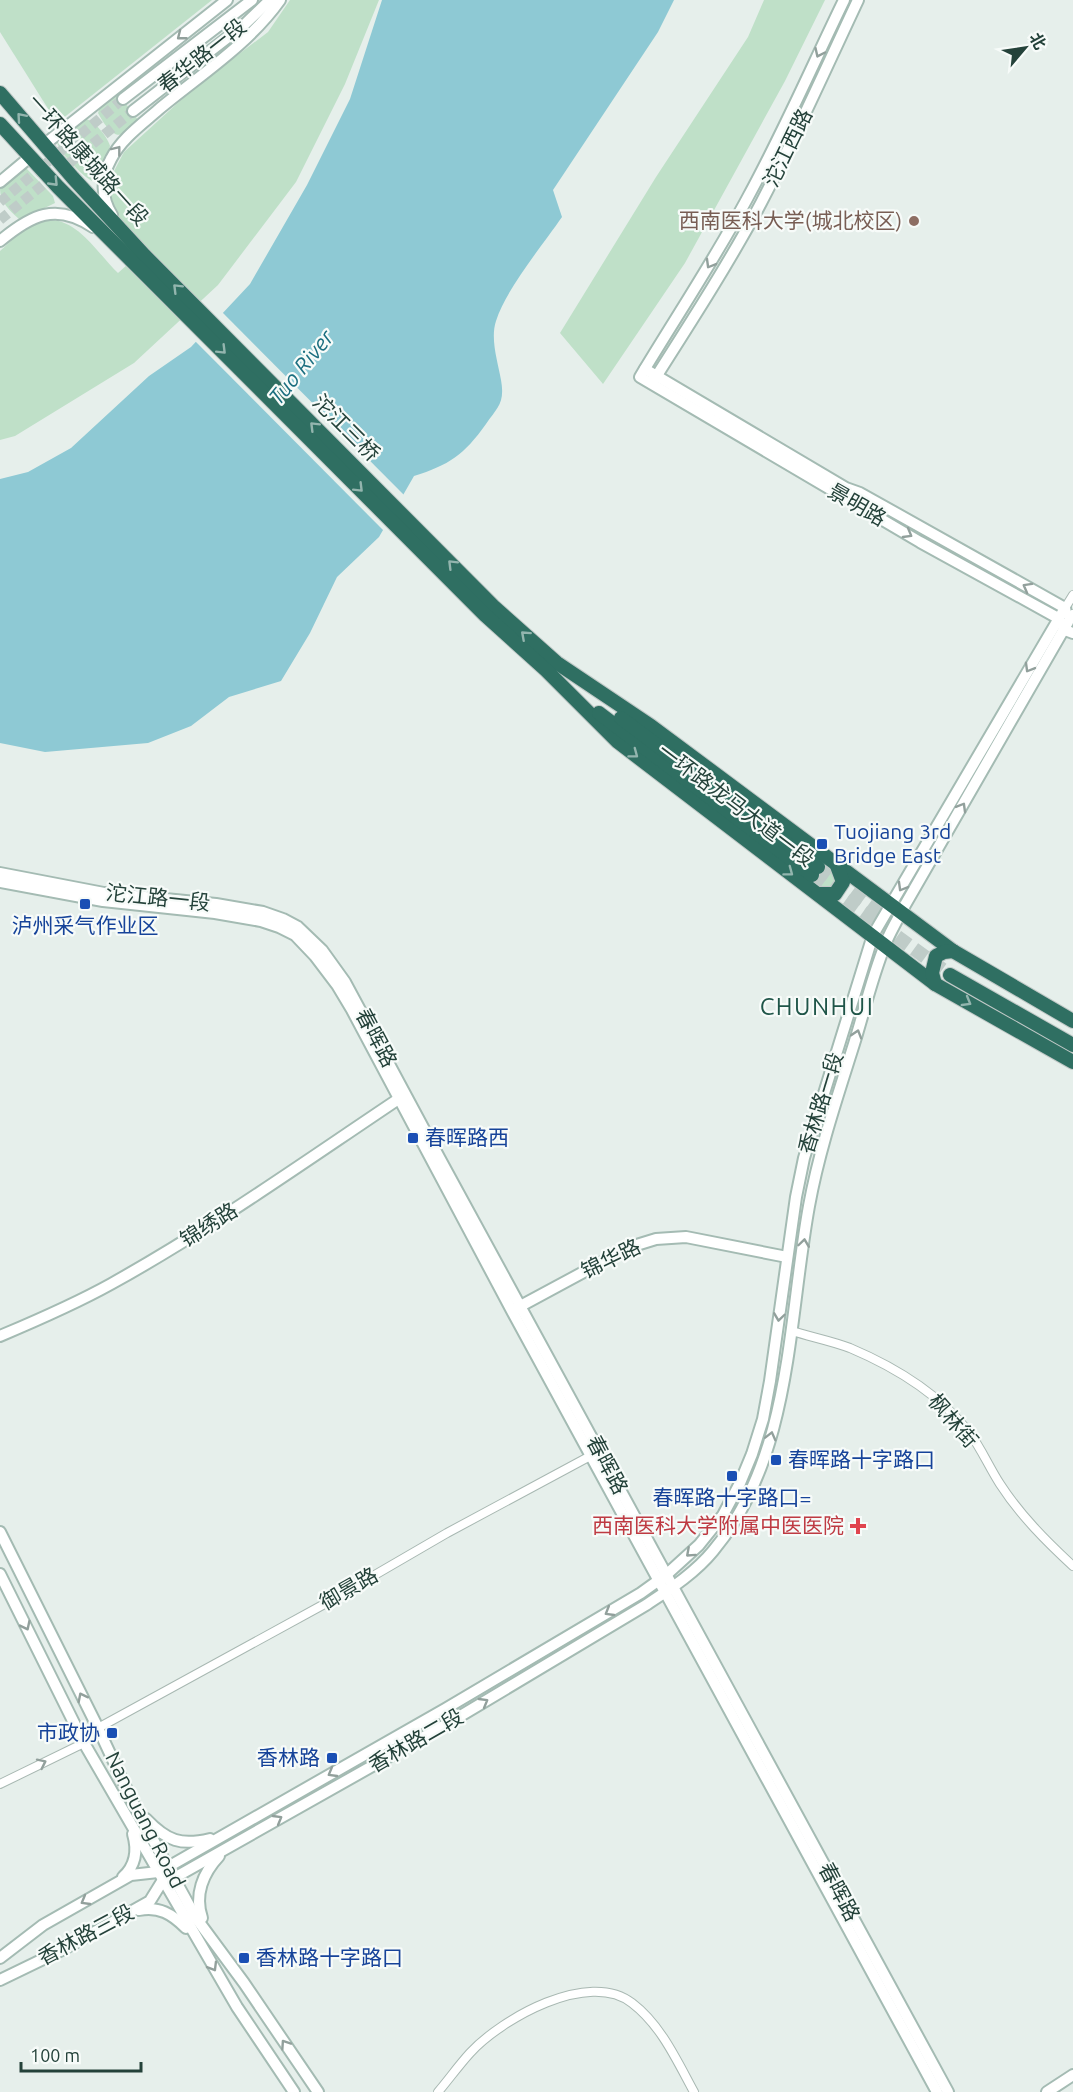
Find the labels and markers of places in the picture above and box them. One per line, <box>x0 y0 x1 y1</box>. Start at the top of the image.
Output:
place label: 西南医科大学(城北校区) <box>679 208 902 232</box>
marker: 西南医科大学(城北校区) <box>907 214 921 228</box>
place label: Tuojiang 3rd Bridge East <box>834 819 951 867</box>
marker: Tuojiang 3rd Bridge East <box>815 837 829 851</box>
marker: 泸州采气作业区 <box>78 897 92 911</box>
place label: 泸州采气作业区 <box>12 913 159 937</box>
place label: 春晖路西 <box>425 1125 509 1149</box>
marker: 春晖路西 <box>406 1131 420 1145</box>
place label: 春晖路十字路口 <box>788 1447 935 1471</box>
marker: 春晖路十字路口 <box>769 1453 783 1467</box>
marker: 春晖路十字路口= <box>725 1469 739 1483</box>
place label: 春晖路十字路口= <box>653 1485 811 1509</box>
place label: 西南医科大学附属中医医院 <box>592 1513 844 1537</box>
marker: 西南医科大学附属中医医院 <box>849 1517 867 1535</box>
place label: 市政协 <box>37 1720 100 1744</box>
marker: 市政协 <box>105 1726 119 1740</box>
place label: 香林路 <box>257 1745 320 1769</box>
marker: 香林路 <box>325 1751 339 1765</box>
place label: 香林路十字路口 <box>256 1945 403 1969</box>
marker: 香林路十字路口 <box>237 1951 251 1965</box>

